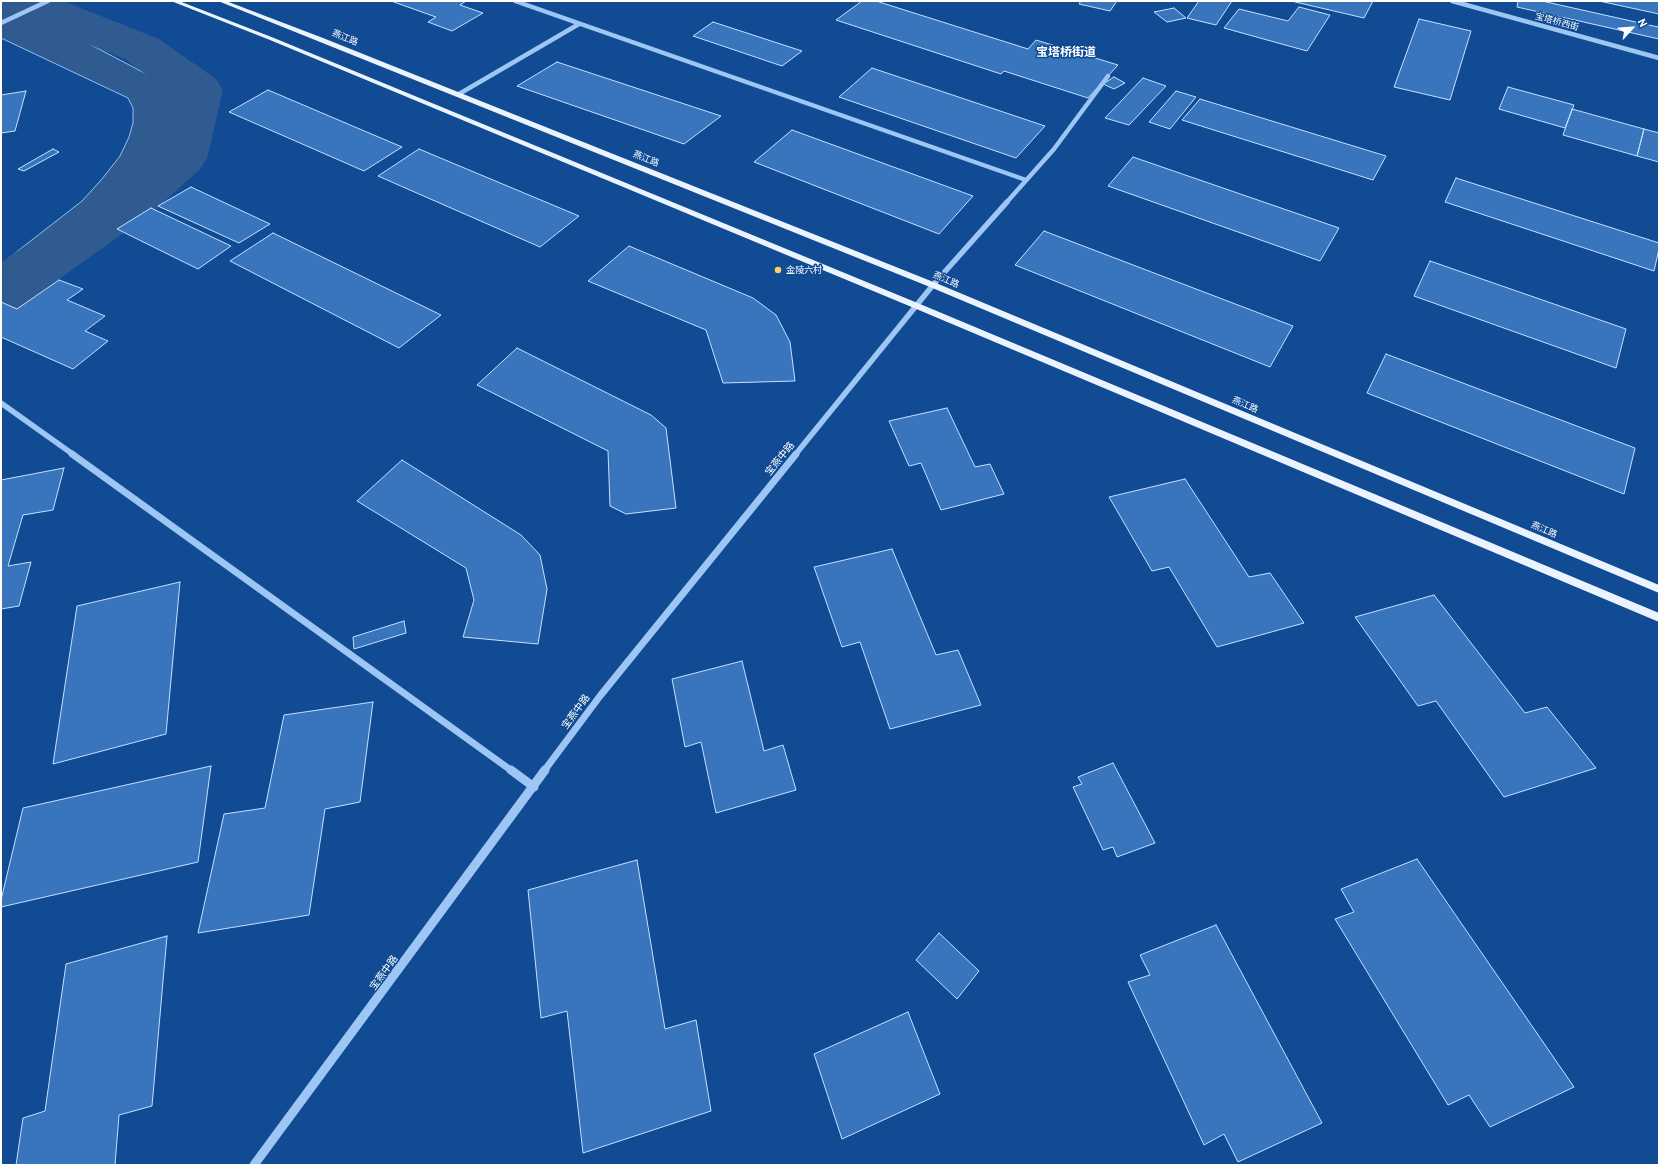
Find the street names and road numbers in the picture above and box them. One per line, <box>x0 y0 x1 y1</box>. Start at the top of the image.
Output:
street label: 宝塔桥西街 <box>1534 11 1580 33</box>
street label: 燕江路 <box>330 28 360 48</box>
street label: 燕江路 <box>631 149 661 169</box>
street label: 燕江路 <box>931 270 961 290</box>
street label: 燕江路 <box>1230 395 1260 415</box>
street label: 宝燕中路 <box>763 440 797 478</box>
street label: 燕江路 <box>1529 520 1559 540</box>
street label: 宝燕中路 <box>559 692 593 732</box>
street label: 宝燕中路 <box>367 953 401 993</box>

